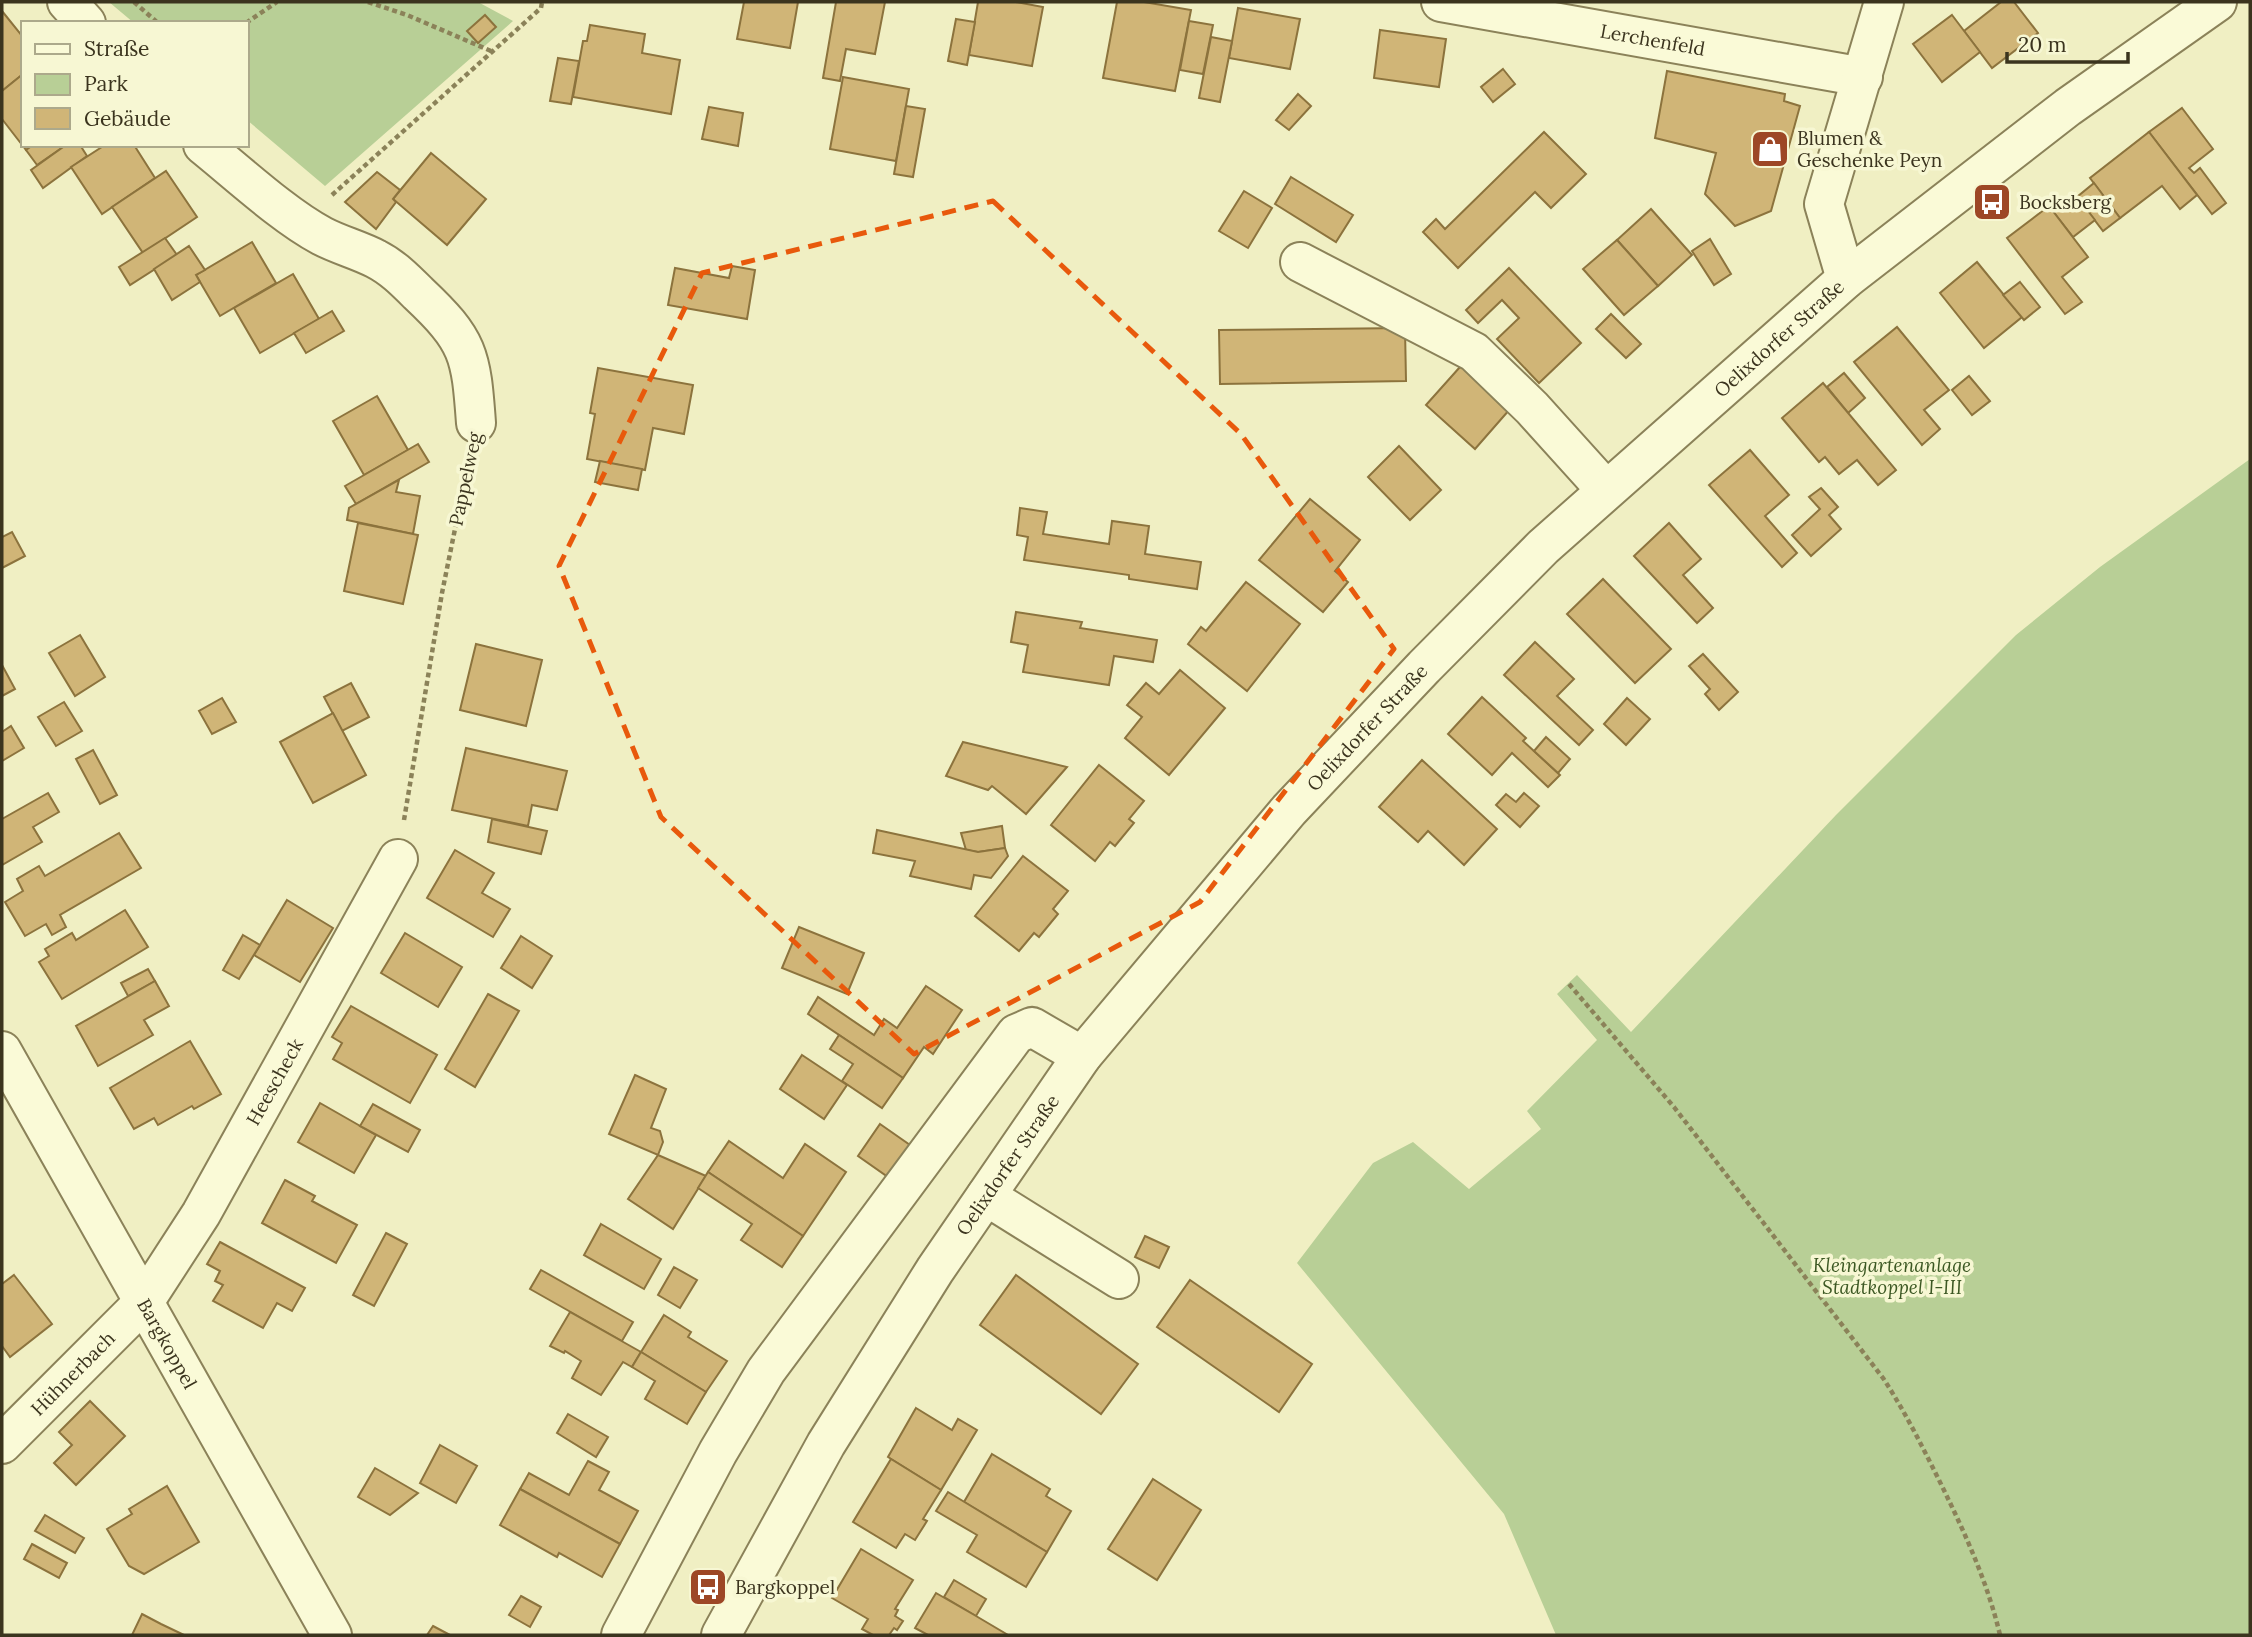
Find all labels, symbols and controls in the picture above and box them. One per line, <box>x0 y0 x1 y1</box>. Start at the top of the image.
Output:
street label: Lerchenfeld <box>1598 19 1707 61</box>
legend <box>21 21 248 147</box>
scale bar <box>2007 21 2128 65</box>
text: 20 m <box>2018 31 2067 58</box>
text: Straße <box>84 35 149 62</box>
text: Park <box>84 70 128 97</box>
text: Gebäude <box>84 105 171 132</box>
place label: Blumen & Geschenke Peyn <box>1797 126 1942 172</box>
shop icon: Blumen & Geschenke Peyn <box>1749 128 1791 170</box>
bus stop icon: Bocksberg <box>1971 181 2013 223</box>
place label: Bocksberg <box>2019 190 2112 214</box>
street label: Oelixdorfer Straße <box>1709 274 1849 402</box>
street label: Pappelweg <box>443 430 487 528</box>
street label: Oelixdorfer Straße <box>1301 659 1433 796</box>
street label: Heescheck <box>241 1033 309 1129</box>
street label: Oelixdorfer Straße <box>951 1090 1064 1240</box>
park label: Kleingartenanlage Stadtkoppel I-III <box>1813 1253 1971 1299</box>
street label: Bargkoppel <box>132 1294 202 1393</box>
street label: Hühnerbach <box>25 1326 120 1421</box>
bus stop icon: Bargkoppel <box>687 1566 729 1608</box>
place label: Bargkoppel <box>735 1575 835 1599</box>

